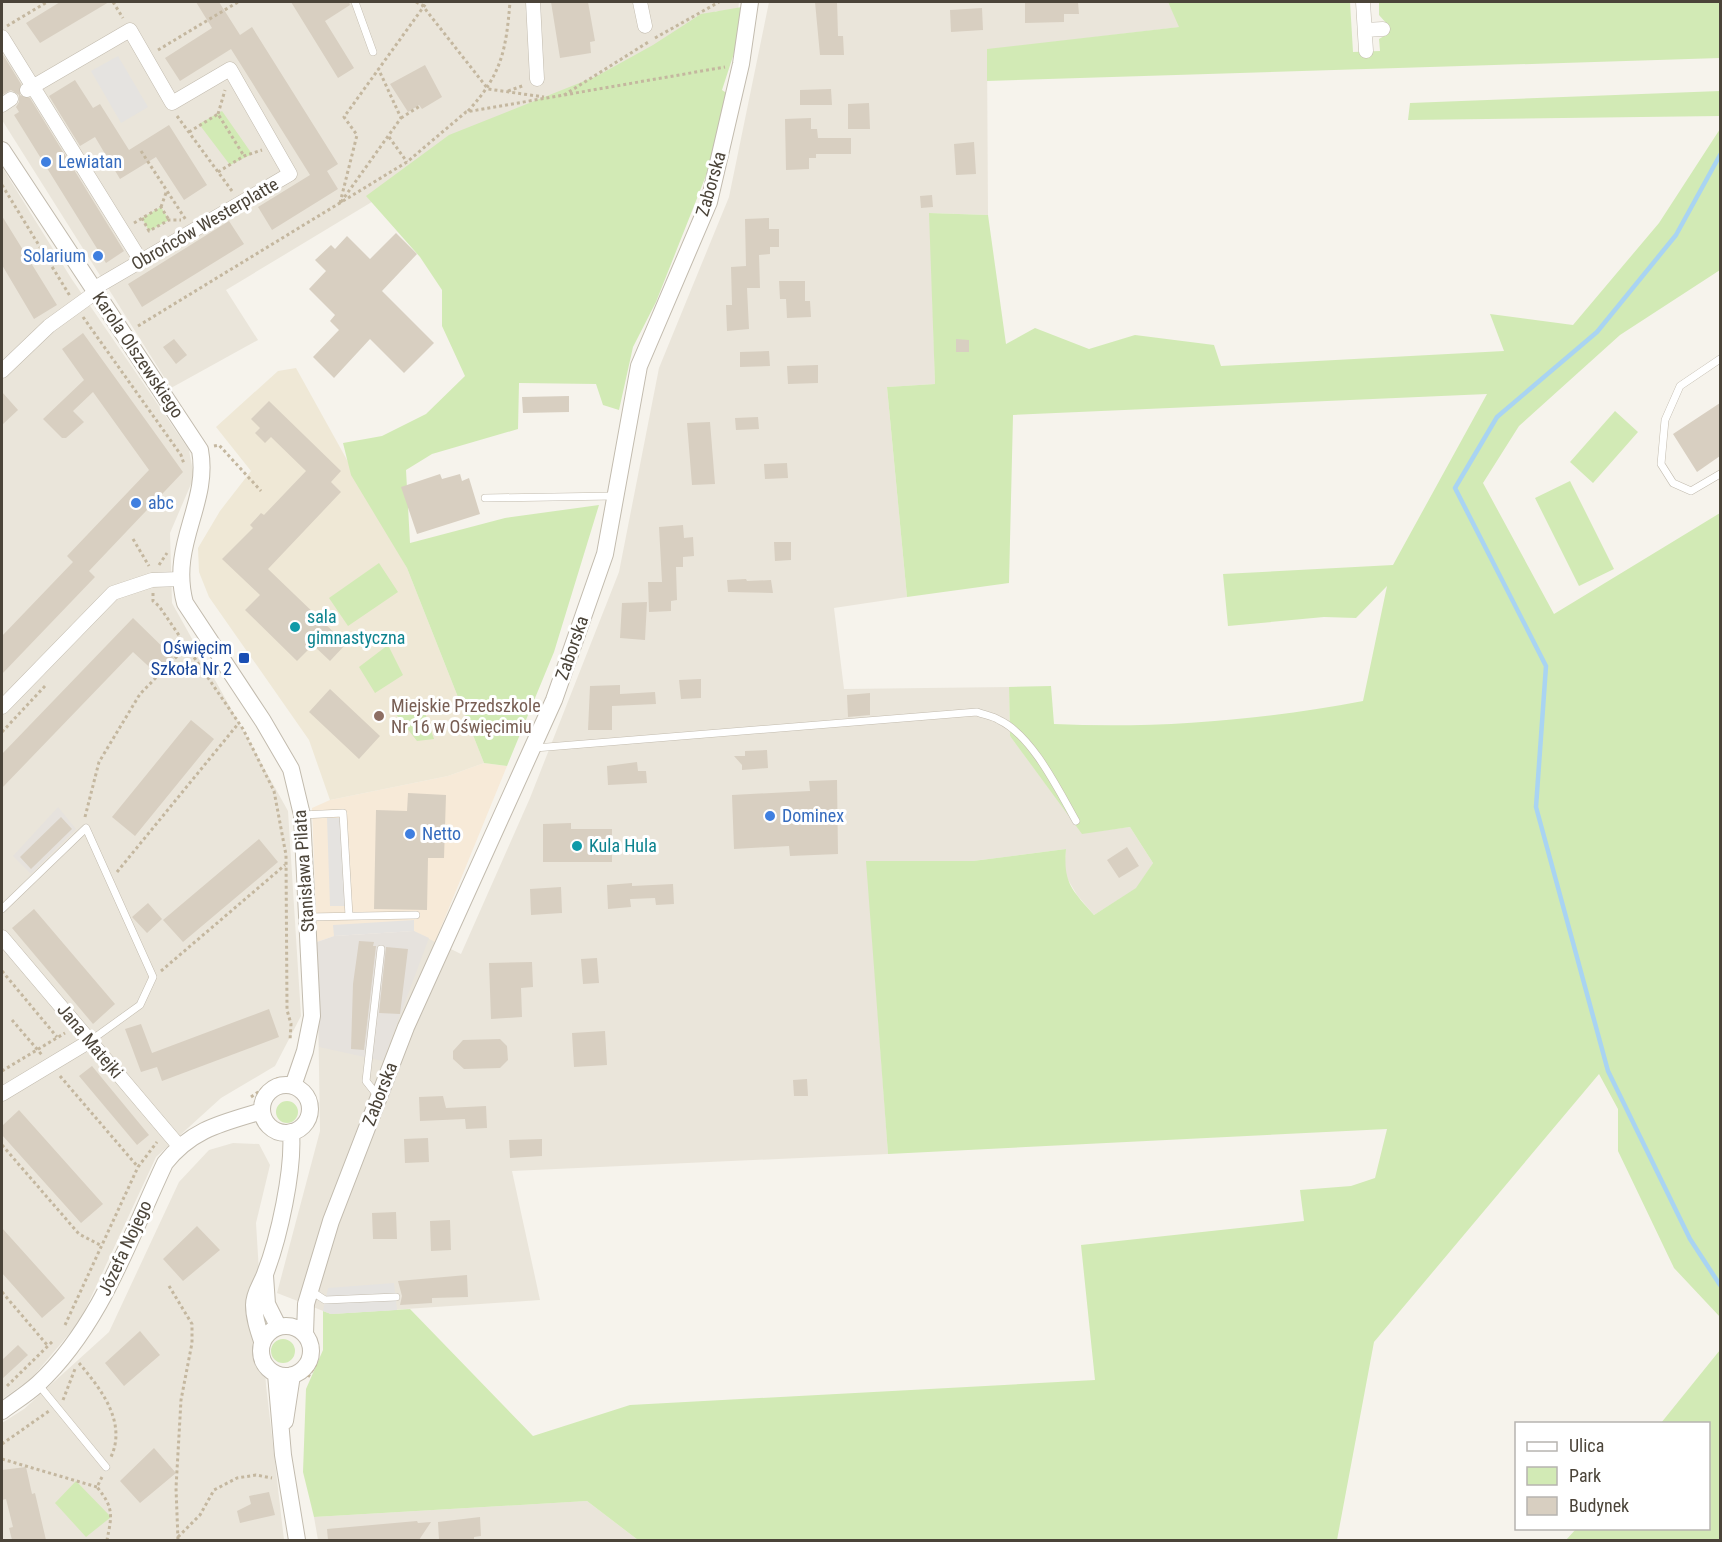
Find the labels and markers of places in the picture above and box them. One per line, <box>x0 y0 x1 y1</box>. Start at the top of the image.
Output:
place label: Lewiatan <box>58 151 122 172</box>
marker: Lewiatan <box>39 155 53 169</box>
place label: Solarium <box>23 245 86 266</box>
marker: Solarium <box>91 249 105 263</box>
place label: abc <box>148 492 174 513</box>
marker: abc <box>129 496 143 510</box>
place label: sala gimnastyczna <box>307 606 405 648</box>
marker: sala gimnastyczna <box>288 620 302 634</box>
place label: Oświęcim Szkoła Nr 2 <box>151 637 232 679</box>
marker: Oświęcim Szkoła Nr 2 <box>237 651 251 665</box>
place label: Miejskie Przedszkole Nr 16 w Oświęcimiu <box>391 695 541 737</box>
marker: Miejskie Przedszkole Nr 16 w Oświęcimiu <box>372 709 386 723</box>
place label: Dominex <box>782 805 844 826</box>
marker: Dominex <box>763 809 777 823</box>
place label: Netto <box>422 823 461 844</box>
marker: Netto <box>403 827 417 841</box>
place label: Kula Hula <box>589 835 657 856</box>
marker: Kula Hula <box>570 839 584 853</box>

